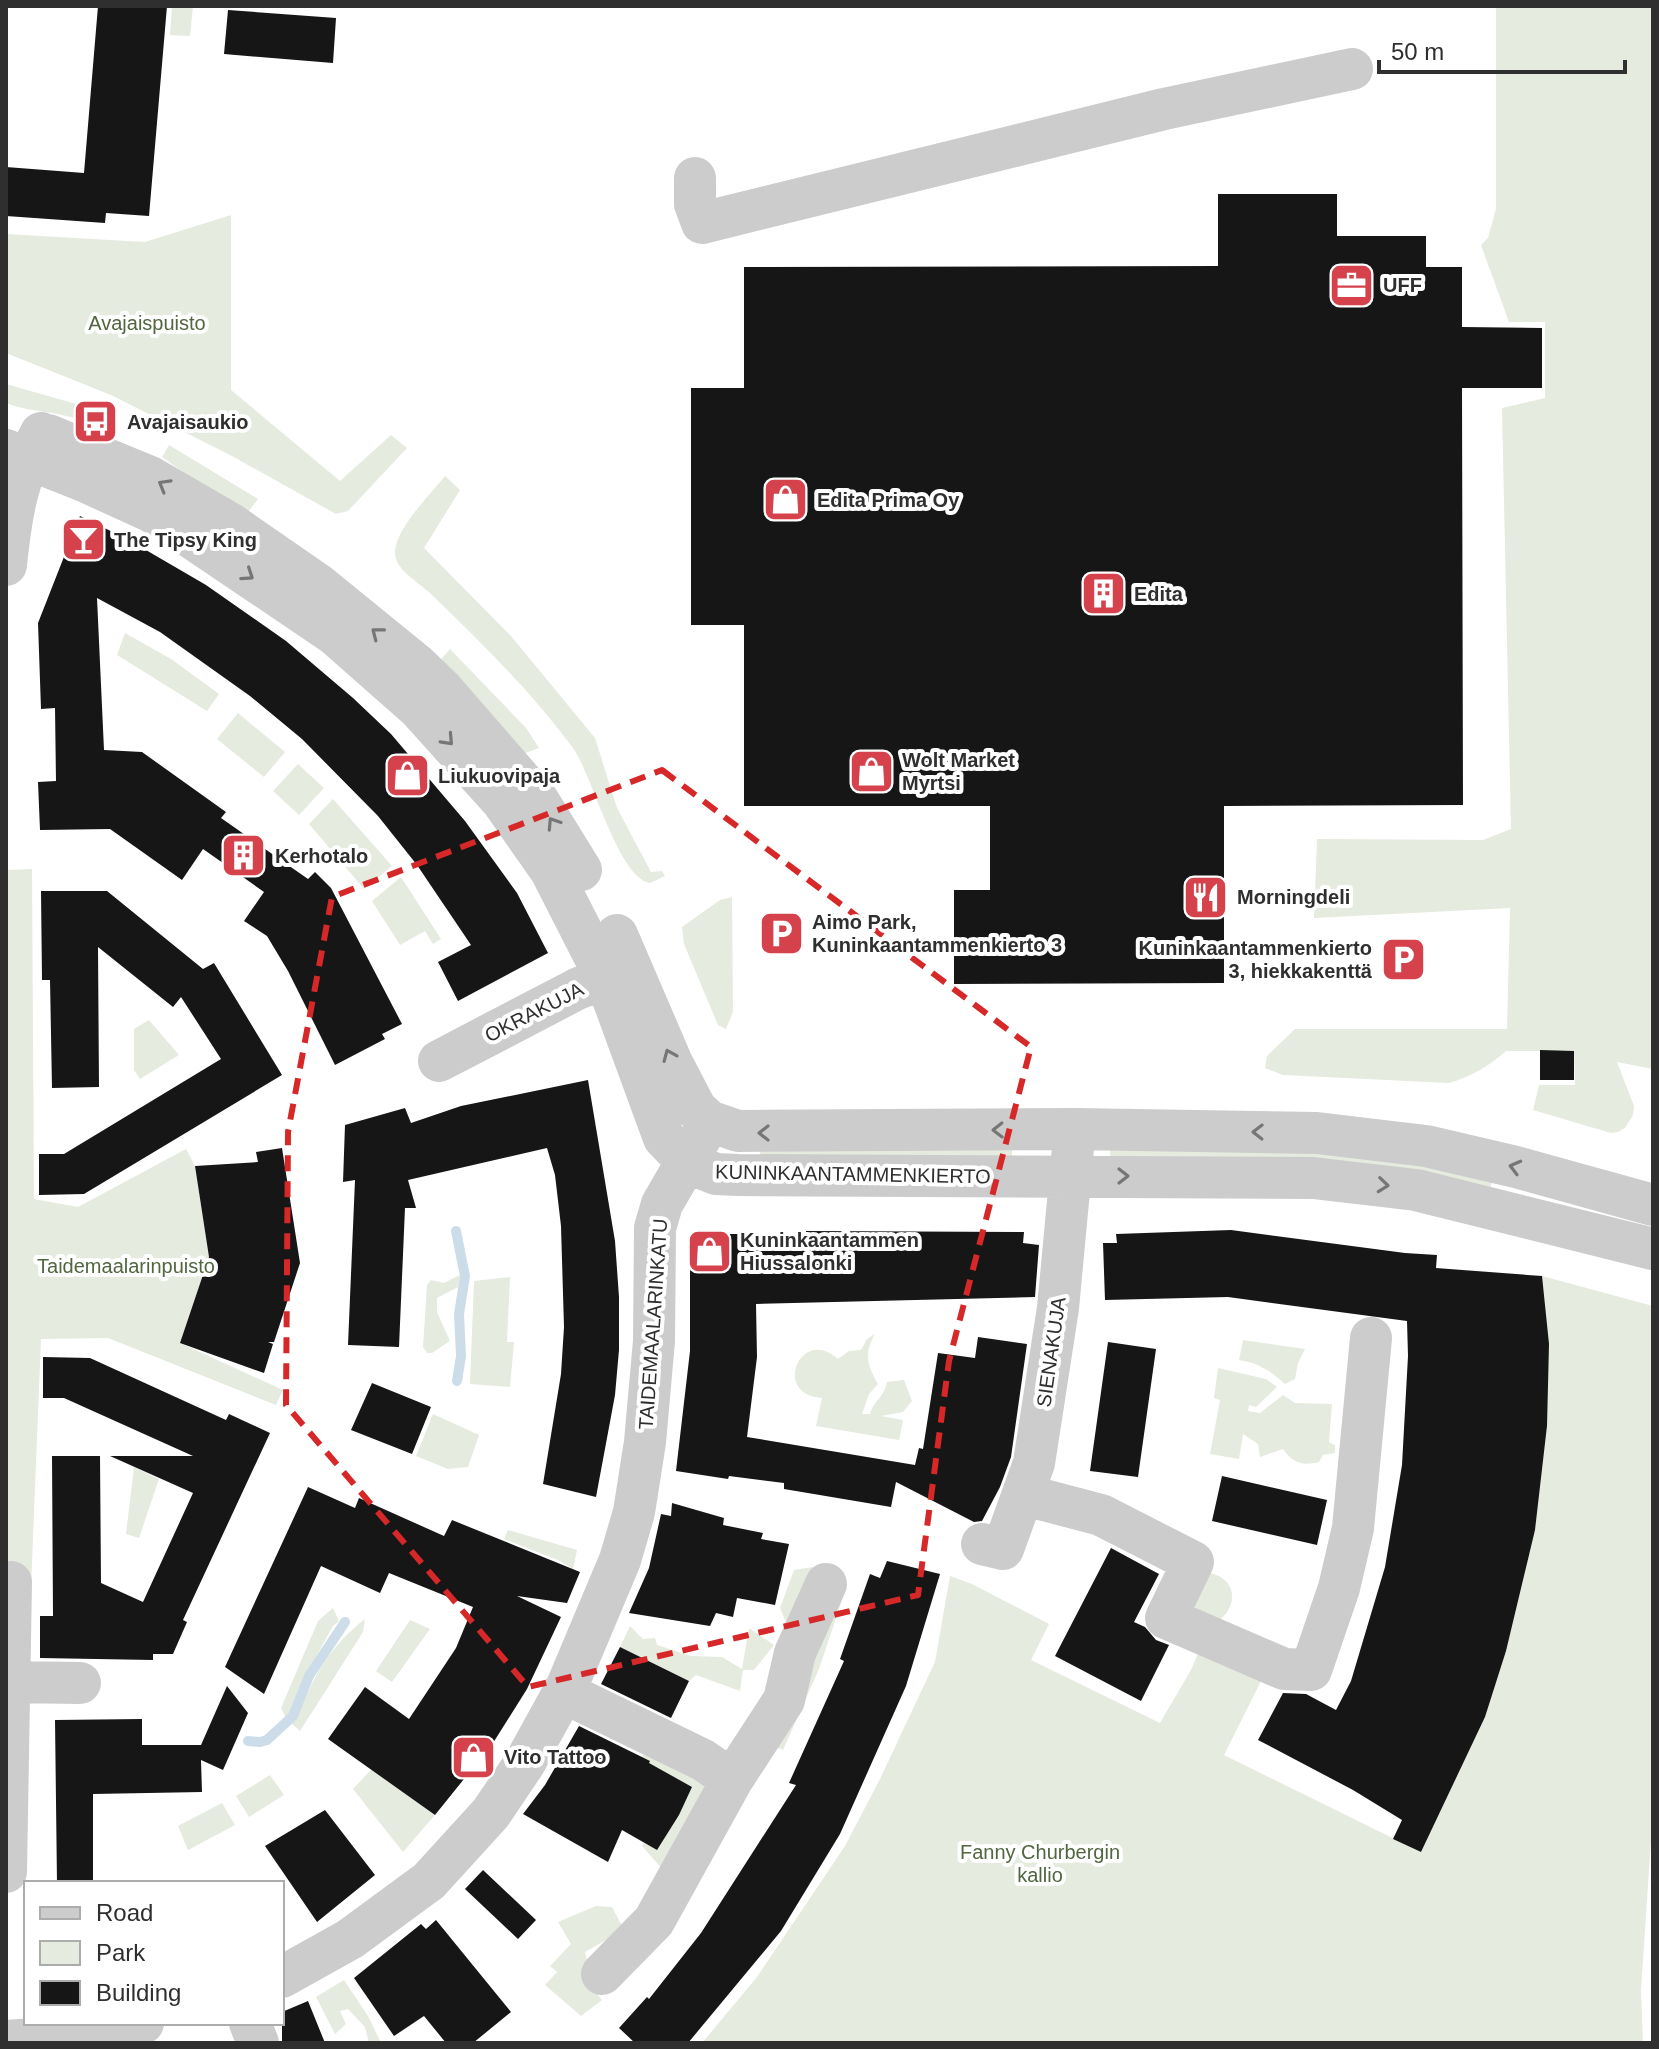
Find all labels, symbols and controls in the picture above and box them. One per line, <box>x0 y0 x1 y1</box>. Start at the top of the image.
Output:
scale bar <box>1379 24 1625 74</box>
text: 50 m <box>1391 38 1444 65</box>
office icon: UFF <box>1328 261 1376 309</box>
place label: UFF <box>1383 274 1422 296</box>
park label: Avajaispuisto <box>88 312 206 334</box>
bus stop icon: Avajaisaukio <box>72 398 120 446</box>
place label: Avajaisaukio <box>127 411 249 433</box>
shop icon: Edita Prima Oy <box>762 476 810 524</box>
one-way arrow <box>158 479 173 495</box>
place label: Edita Prima Oy <box>817 489 960 511</box>
bar icon: The Tipsy King <box>59 516 107 564</box>
place label: The Tipsy King <box>114 529 257 551</box>
one-way arrow <box>240 565 254 580</box>
building icon: Edita <box>1079 570 1127 618</box>
place label: Edita <box>1134 583 1184 605</box>
one-way arrow <box>372 628 386 643</box>
one-way arrow <box>439 731 454 745</box>
shop icon: Wolt Market Myrtsi <box>847 747 895 795</box>
place label: Wolt Market Myrtsi <box>902 749 1015 794</box>
shop icon: Liukuovipaja <box>383 752 431 800</box>
place label: Liukuovipaja <box>438 765 561 787</box>
one-way arrow <box>548 817 563 832</box>
building icon: Kerhotalo <box>220 832 268 880</box>
place label: Kerhotalo <box>275 845 368 867</box>
restaurant icon: Morningdeli <box>1182 873 1230 921</box>
place label: Morningdeli <box>1237 886 1350 908</box>
parking icon: Aimo Park, Kuninkaantammenkierto 3 <box>757 910 805 958</box>
place label: Aimo Park, Kuninkaantammenkierto 3 <box>812 911 1062 956</box>
parking icon: Kuninkaantammenkierto 3, hiekkakenttä <box>1379 935 1427 983</box>
place label: Kuninkaantammenkierto 3, hiekkakenttä <box>1139 937 1373 982</box>
street label: OKRAKUJA <box>481 977 588 1046</box>
one-way arrow <box>663 1049 679 1063</box>
one-way arrow <box>991 1121 1004 1139</box>
one-way arrow <box>1251 1123 1264 1141</box>
one-way arrow <box>757 1124 770 1142</box>
one-way arrow <box>1509 1160 1523 1177</box>
street label: KUNINKAANTAMMENKIERTO <box>715 1161 991 1187</box>
one-way arrow <box>1117 1168 1130 1185</box>
one-way arrow <box>1376 1177 1389 1194</box>
street label: TAIDEMAALARINKATU <box>635 1218 671 1430</box>
shop icon: Kuninkaantammen Hiussalonki <box>685 1228 733 1276</box>
place label: Kuninkaantammen Hiussalonki <box>740 1229 919 1274</box>
park label: Taidemaalarinpuisto <box>37 1255 215 1277</box>
street label: SIENAKUJA <box>1032 1295 1070 1409</box>
shop icon: Vito Tattoo <box>449 1733 497 1781</box>
place label: Vito Tattoo <box>504 1746 607 1768</box>
park label: Fanny Churbergin kallio <box>960 1841 1120 1886</box>
legend <box>24 1881 284 2025</box>
text: Road <box>96 1899 153 1926</box>
text: Park <box>96 1939 146 1966</box>
text: Building <box>96 1979 181 2006</box>

